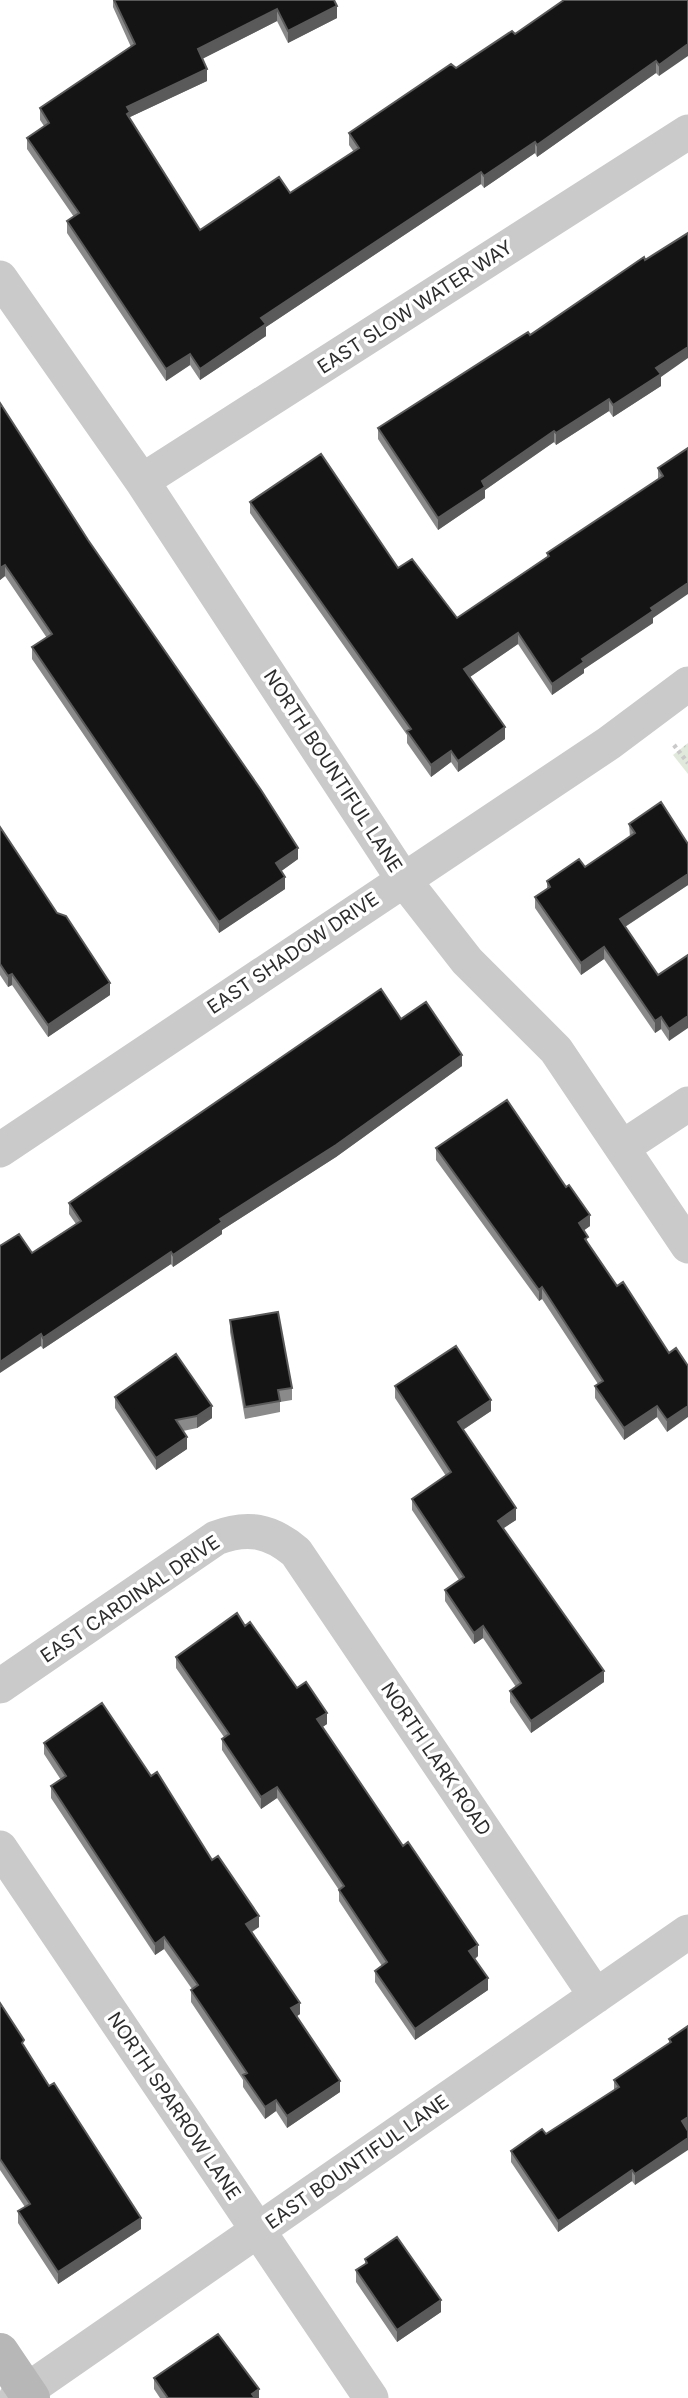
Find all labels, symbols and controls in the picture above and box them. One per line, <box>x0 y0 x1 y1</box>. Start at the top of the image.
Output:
street label: EAST SLOW WATER WAY <box>313 235 517 379</box>
street label: NORTH BOUNTIFUL LANE <box>259 666 407 876</box>
street label: EAST SHADOW DRIVE <box>203 887 383 1019</box>
street label: EAST CARDINAL DRIVE <box>36 1530 224 1668</box>
street label: NORTH LARK ROAD <box>376 1678 496 1840</box>
street label: NORTH SPARROW LANE <box>103 2008 245 2204</box>
street label: EAST BOUNTIFUL LANE <box>261 2090 453 2234</box>

